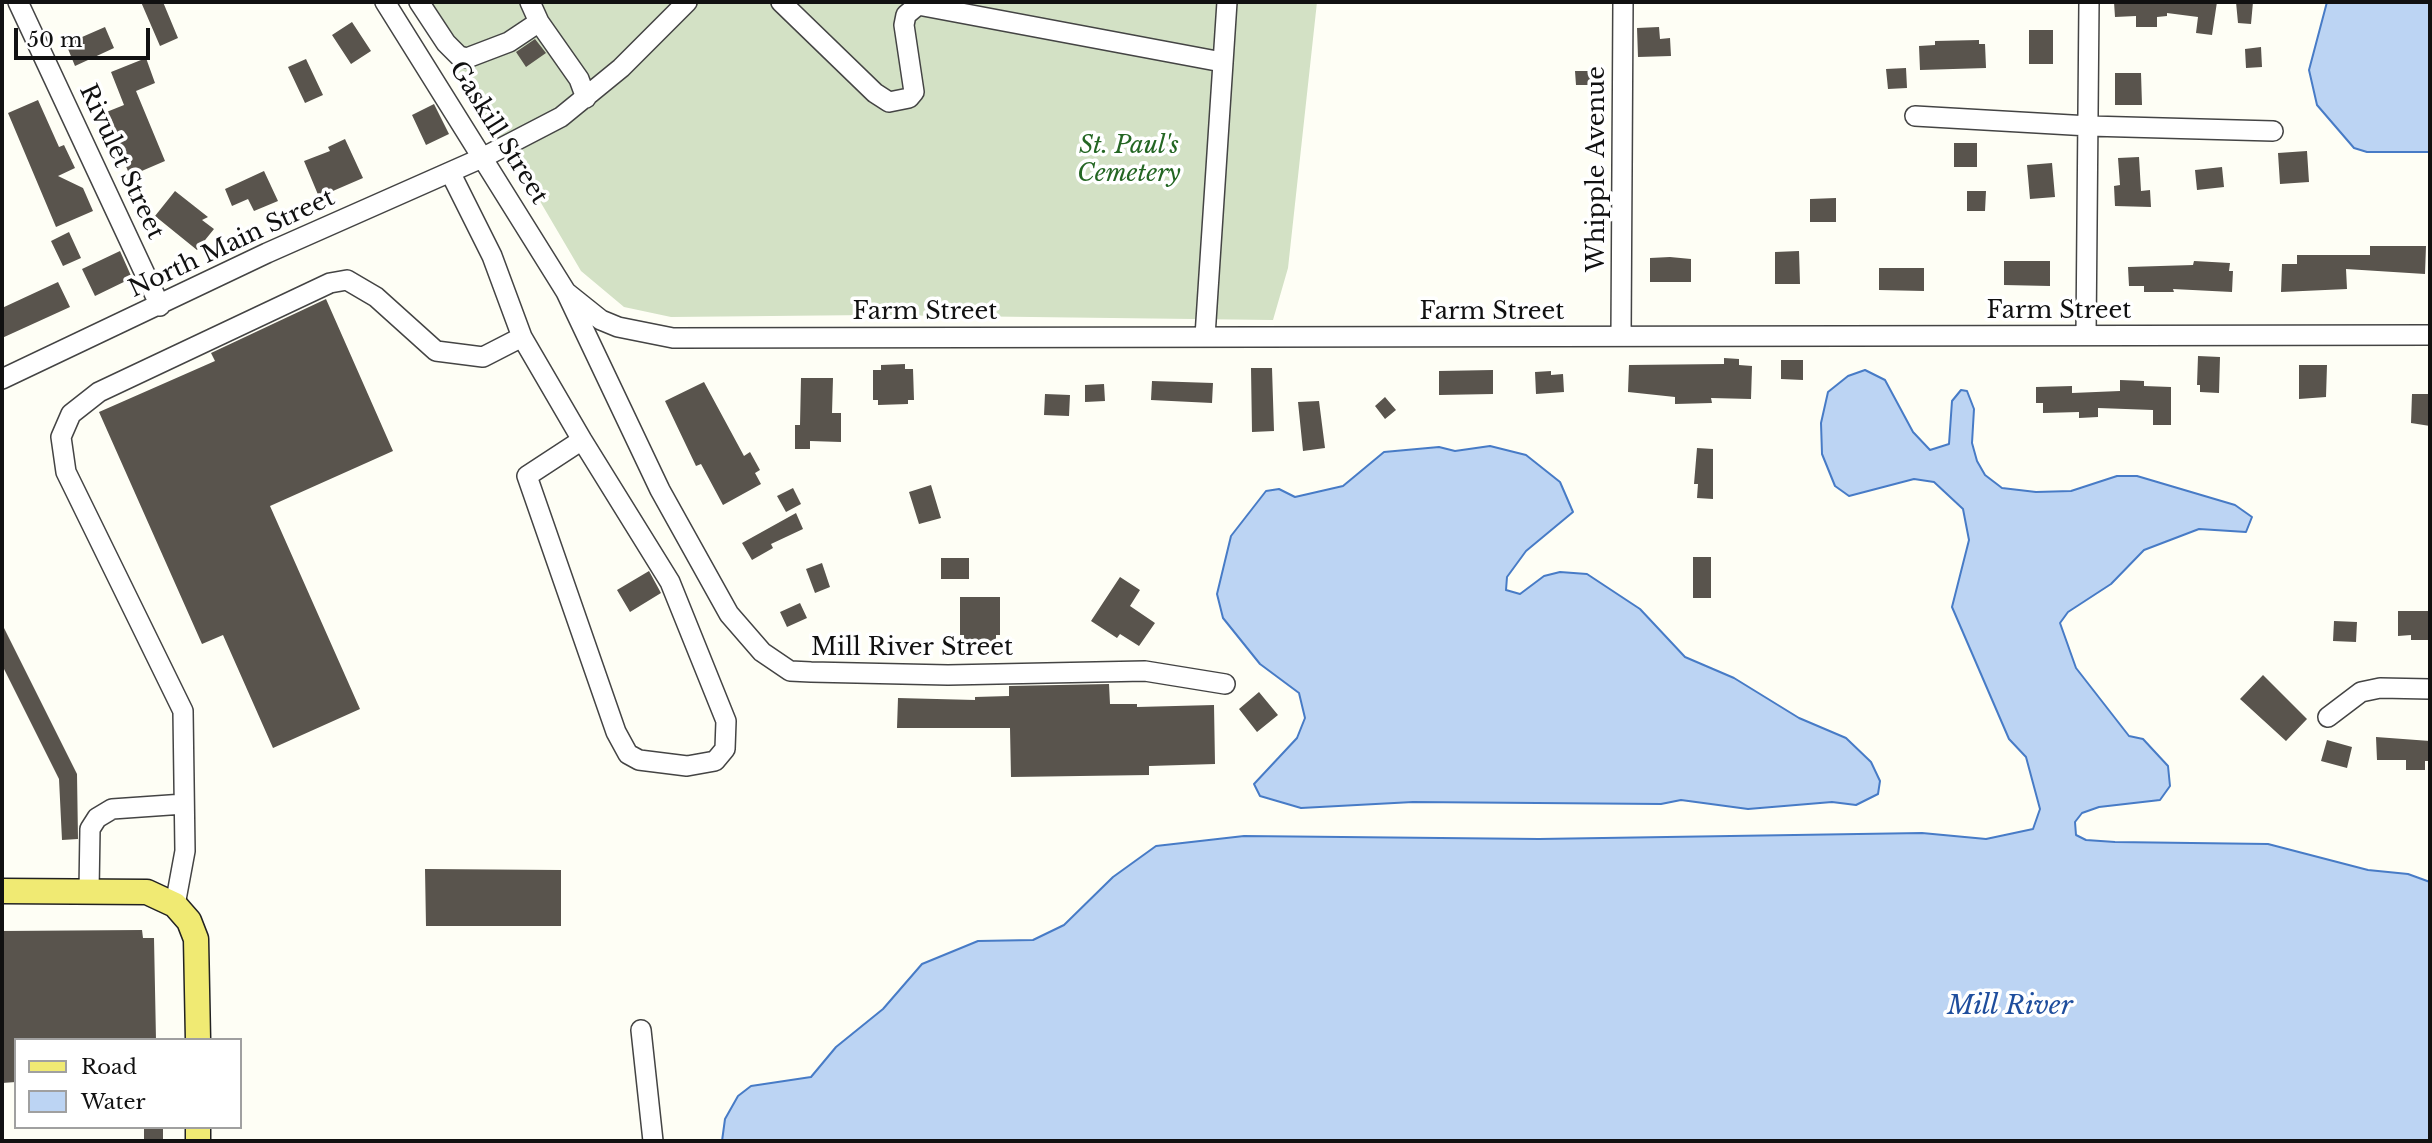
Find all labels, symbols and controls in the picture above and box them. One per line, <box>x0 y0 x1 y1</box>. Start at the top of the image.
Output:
scale bar <box>18 14 154 58</box>
text: 50 m <box>27 27 82 53</box>
street label: Gaskill Street <box>443 56 553 210</box>
street label: Whipple Avenue <box>1583 66 1611 272</box>
street label: Rivulet Street <box>73 80 169 244</box>
park label: St. Paul's Cemetery <box>1077 132 1181 188</box>
street label: North Main Street <box>125 184 339 304</box>
street label: Farm Street <box>1987 297 2131 325</box>
street label: Farm Street <box>853 298 997 326</box>
street label: Farm Street <box>1420 298 1564 326</box>
street label: Mill River Street <box>811 634 1013 662</box>
water label: Mill River <box>1947 991 2073 1023</box>
legend <box>14 1038 242 1129</box>
text: Road <box>81 1054 137 1080</box>
text: Water <box>81 1089 145 1115</box>

